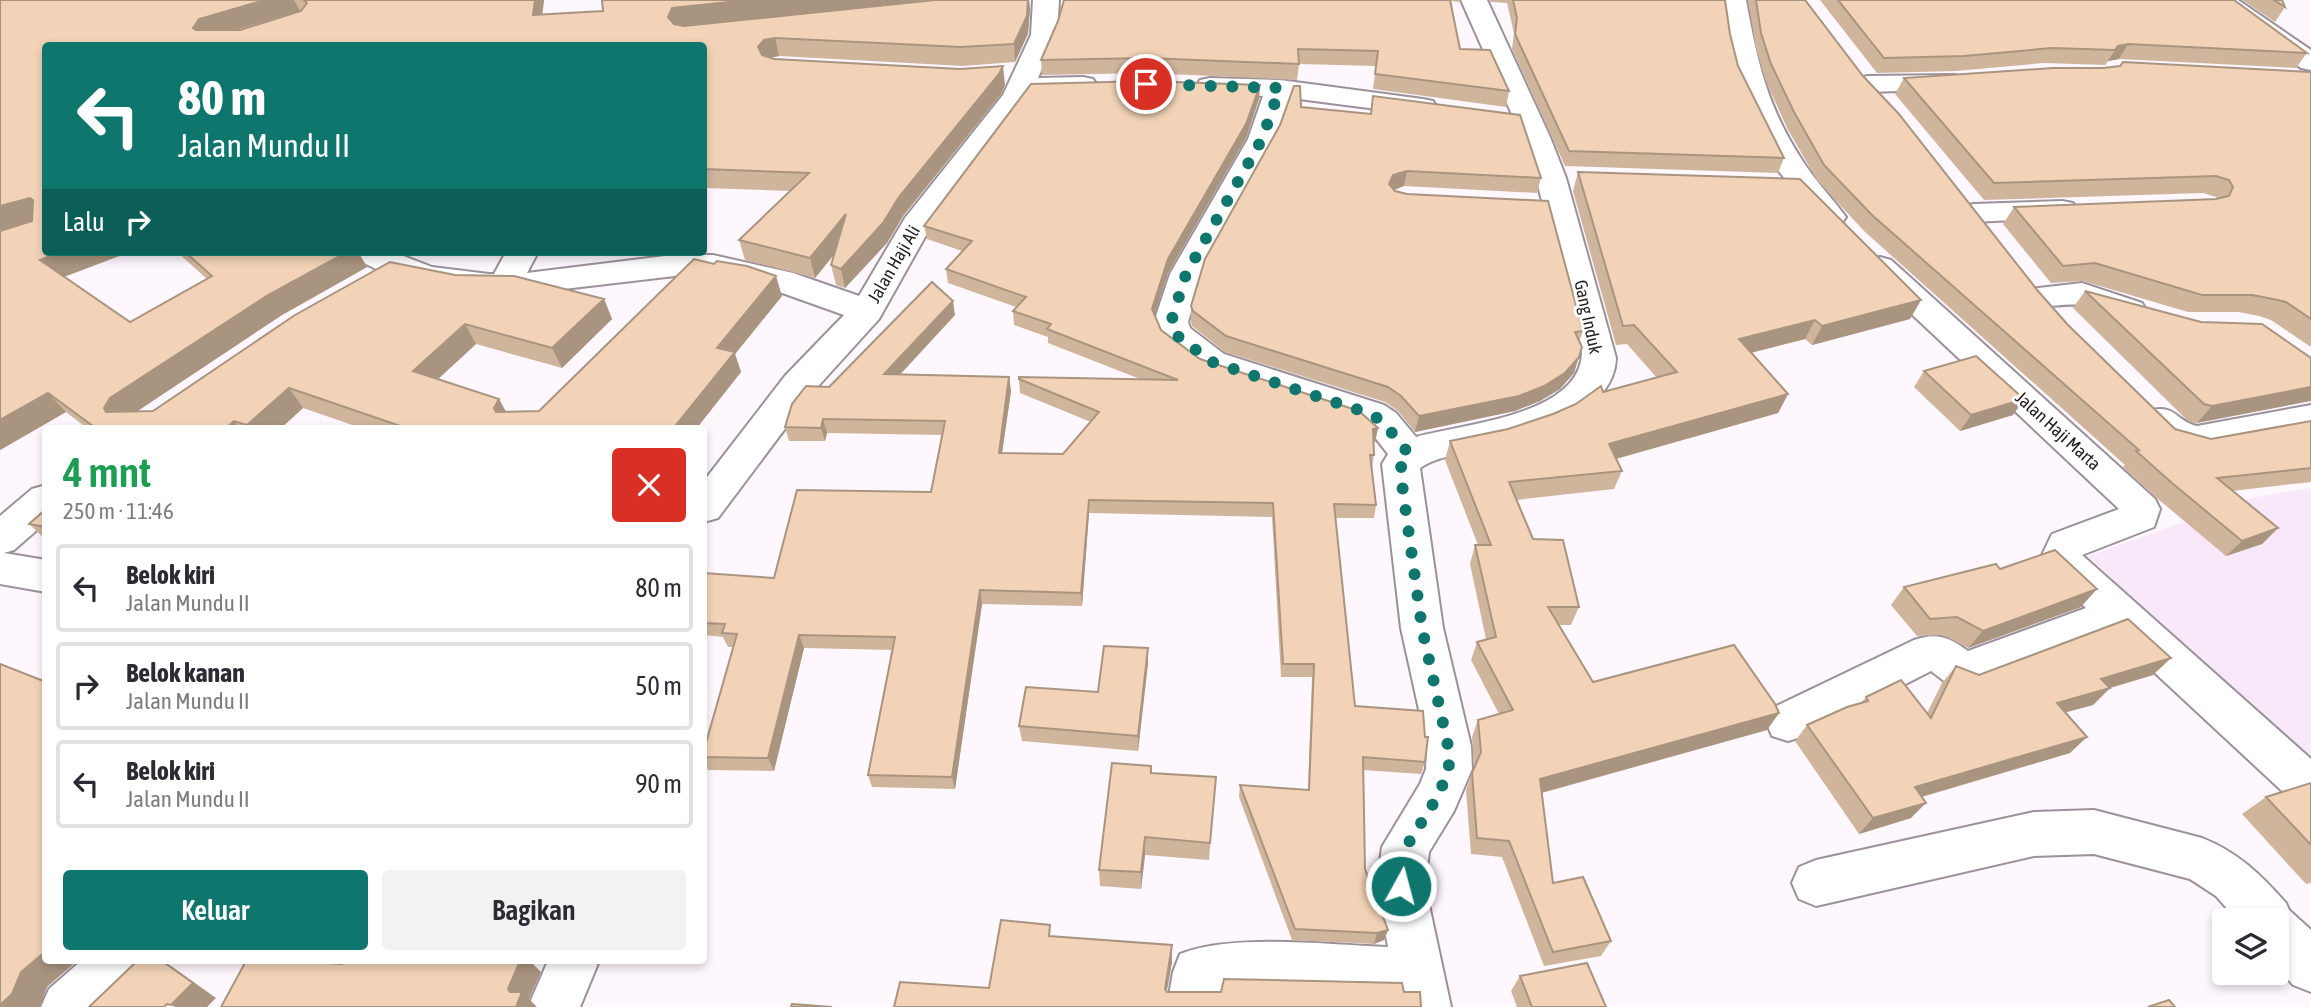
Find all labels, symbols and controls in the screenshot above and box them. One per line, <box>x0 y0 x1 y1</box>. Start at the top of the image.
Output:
pin <box>1116 54 1176 114</box>
icon: arrive <box>1127 65 1165 103</box>
text: 80 m <box>178 69 266 125</box>
icon: left <box>63 70 154 161</box>
text: Jalan Mundu II <box>178 127 350 164</box>
icon: right <box>119 203 157 241</box>
text: Lalu <box>63 207 105 237</box>
street label: Jalan Haji Ali <box>863 221 924 306</box>
street label: Gang Induk <box>1570 278 1607 356</box>
street label: Jalan Haji Marta <box>2011 387 2105 474</box>
text: 4 mnt <box>63 448 151 496</box>
button: close <box>612 448 686 522</box>
text: 250 m · 11:46 <box>63 498 174 524</box>
text: Belok kiri <box>126 560 215 590</box>
icon: left <box>67 569 105 607</box>
text: 80 m <box>635 573 682 603</box>
text: Jalan Mundu II <box>126 590 250 616</box>
text: Belok kanan <box>126 658 245 688</box>
icon: right <box>67 667 105 705</box>
text: 50 m <box>635 671 682 701</box>
text: Jalan Mundu II <box>126 688 250 714</box>
text: Belok kiri <box>126 756 215 786</box>
icon: left <box>67 765 105 803</box>
text: 90 m <box>635 769 682 799</box>
text: Jalan Mundu II <box>126 786 250 812</box>
position arrow <box>1364 849 1438 923</box>
button: Keluar <box>63 870 368 950</box>
button: Bagikan <box>382 870 686 950</box>
map controls <box>2212 908 2289 985</box>
button: layers <box>2212 908 2289 985</box>

